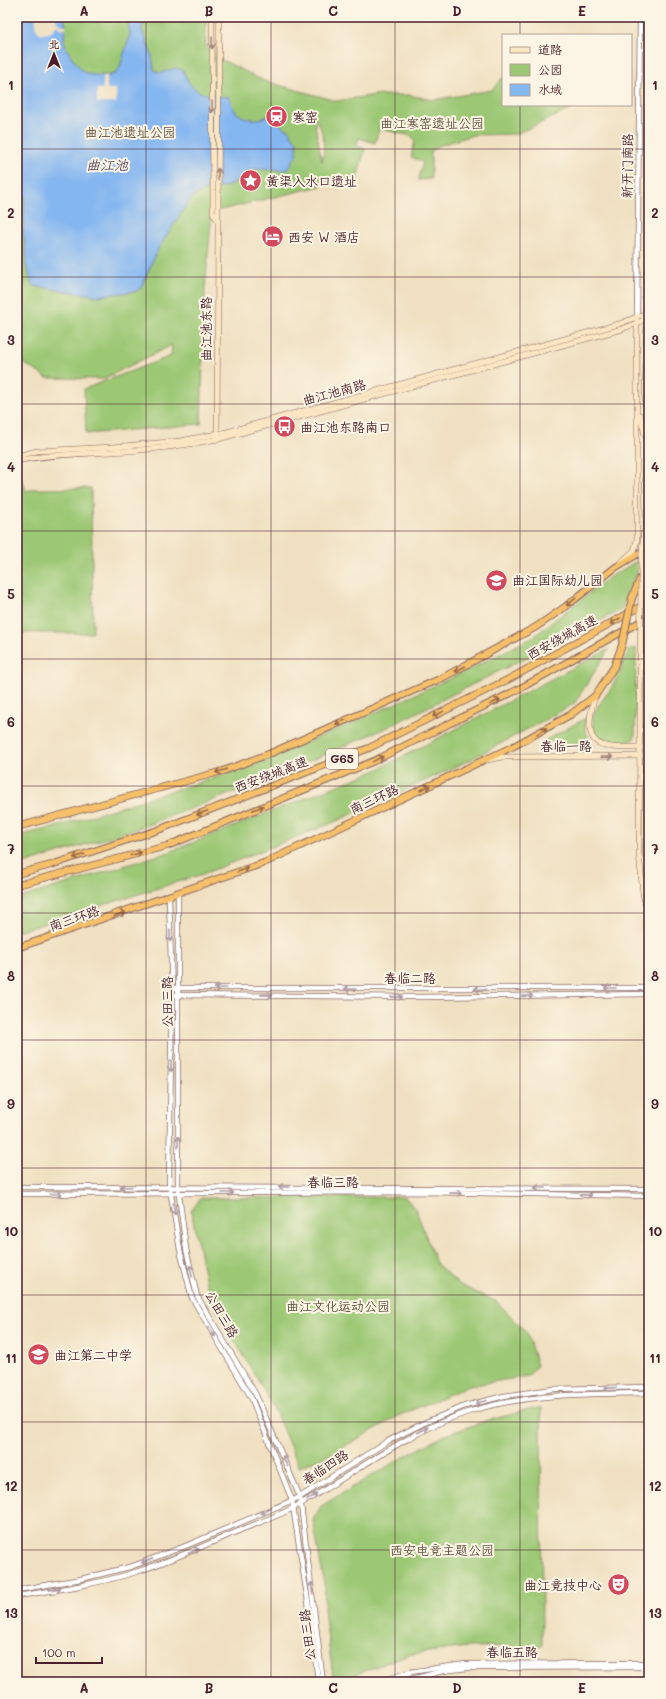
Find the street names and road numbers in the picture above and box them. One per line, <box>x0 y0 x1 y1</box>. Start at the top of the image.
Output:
street label: 新开门南路 <box>617 133 636 199</box>
street label: 曲江池东路 <box>197 296 214 362</box>
street label: 曲江池南路 <box>300 375 367 408</box>
street label: 西安绕城高速 <box>524 610 600 663</box>
street label: 春临一路 <box>540 737 592 754</box>
road number: G65 <box>326 749 358 769</box>
street label: 西安绕城高速 <box>231 752 310 795</box>
street label: 南三环路 <box>347 780 401 817</box>
street label: 南三环路 <box>46 901 101 934</box>
street label: 春临二路 <box>384 969 436 986</box>
street label: 公田三路 <box>158 976 175 1028</box>
street label: 春临三路 <box>307 1173 359 1190</box>
street label: 公田三路 <box>202 1287 243 1341</box>
street label: 春临四路 <box>298 1445 351 1488</box>
street label: 公田三路 <box>295 1608 318 1662</box>
street label: 春临五路 <box>486 1643 538 1660</box>

